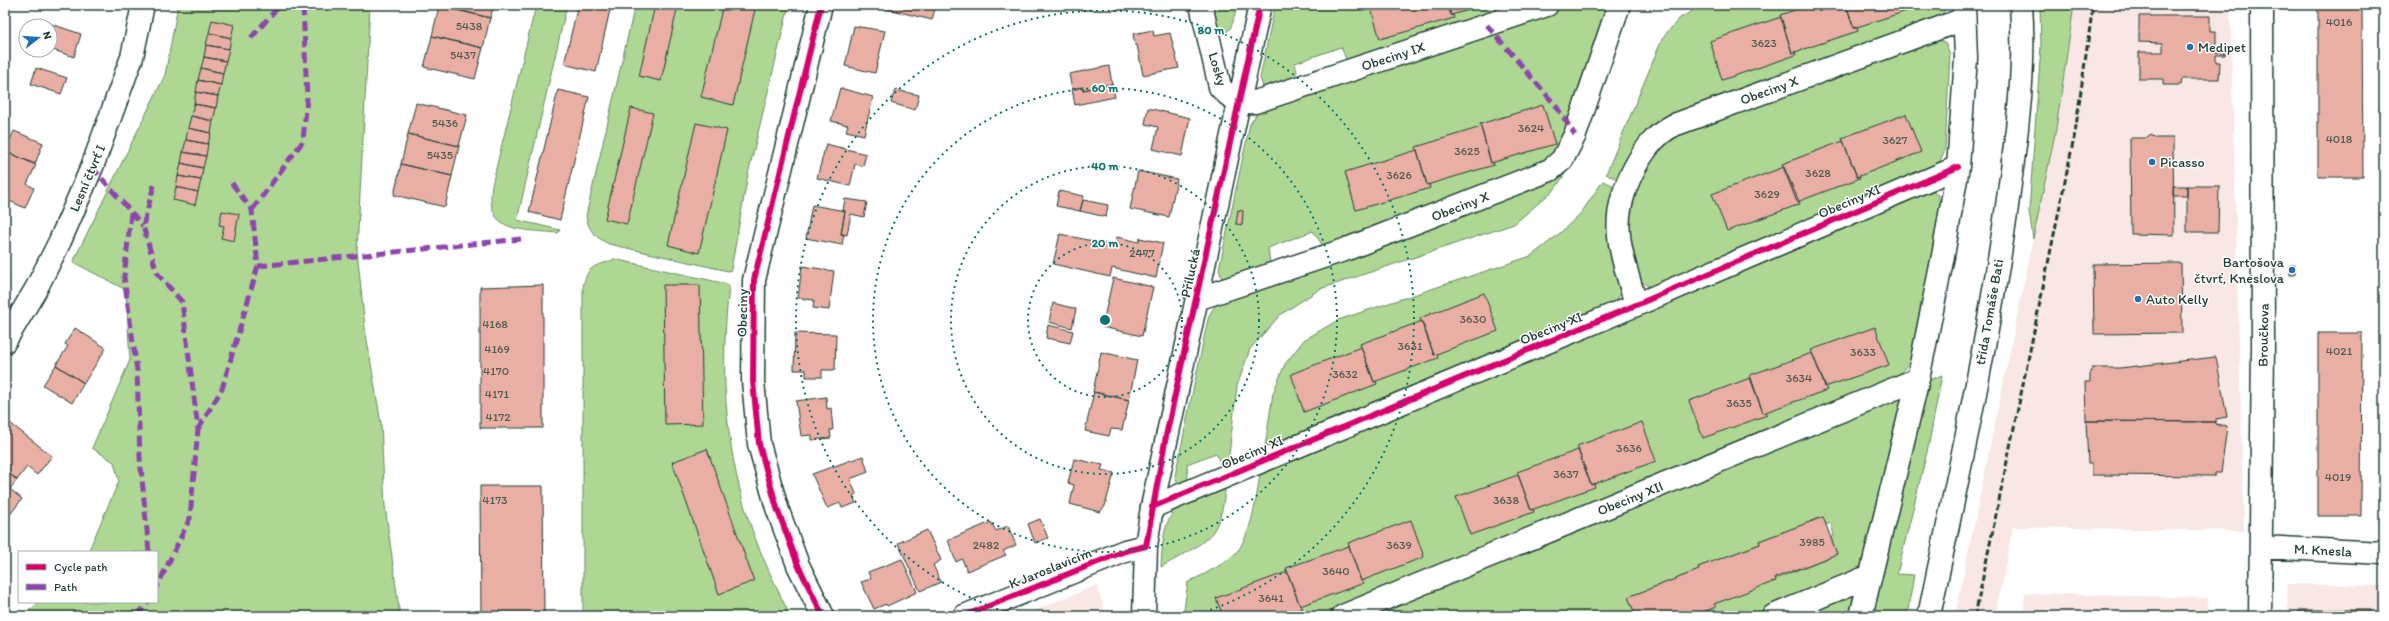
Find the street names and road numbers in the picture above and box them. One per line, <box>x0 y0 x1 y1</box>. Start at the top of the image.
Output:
street label: Obeciny IX <box>1359 38 1427 75</box>
street label: Losky <box>1204 50 1231 88</box>
street label: Obeciny X <box>1738 72 1801 109</box>
street label: Lesní čtvrť I <box>66 142 109 214</box>
street label: Obeciny XI <box>1816 181 1883 222</box>
street label: Obeciny X <box>1429 188 1492 225</box>
street label: Přílucká <box>1177 246 1204 299</box>
street label: třída Tomáše Bati <box>1972 258 2007 367</box>
street label: Obeciny <box>734 288 751 337</box>
street label: Broučkova <box>2254 302 2273 367</box>
street label: Obeciny XI <box>1517 308 1585 349</box>
street label: Obeciny XI <box>1219 432 1286 473</box>
street label: Obeciny XII <box>1595 478 1666 519</box>
street label: M. Knesla <box>2294 540 2353 561</box>
street label: K Jaroslavicím <box>1006 544 1094 593</box>

